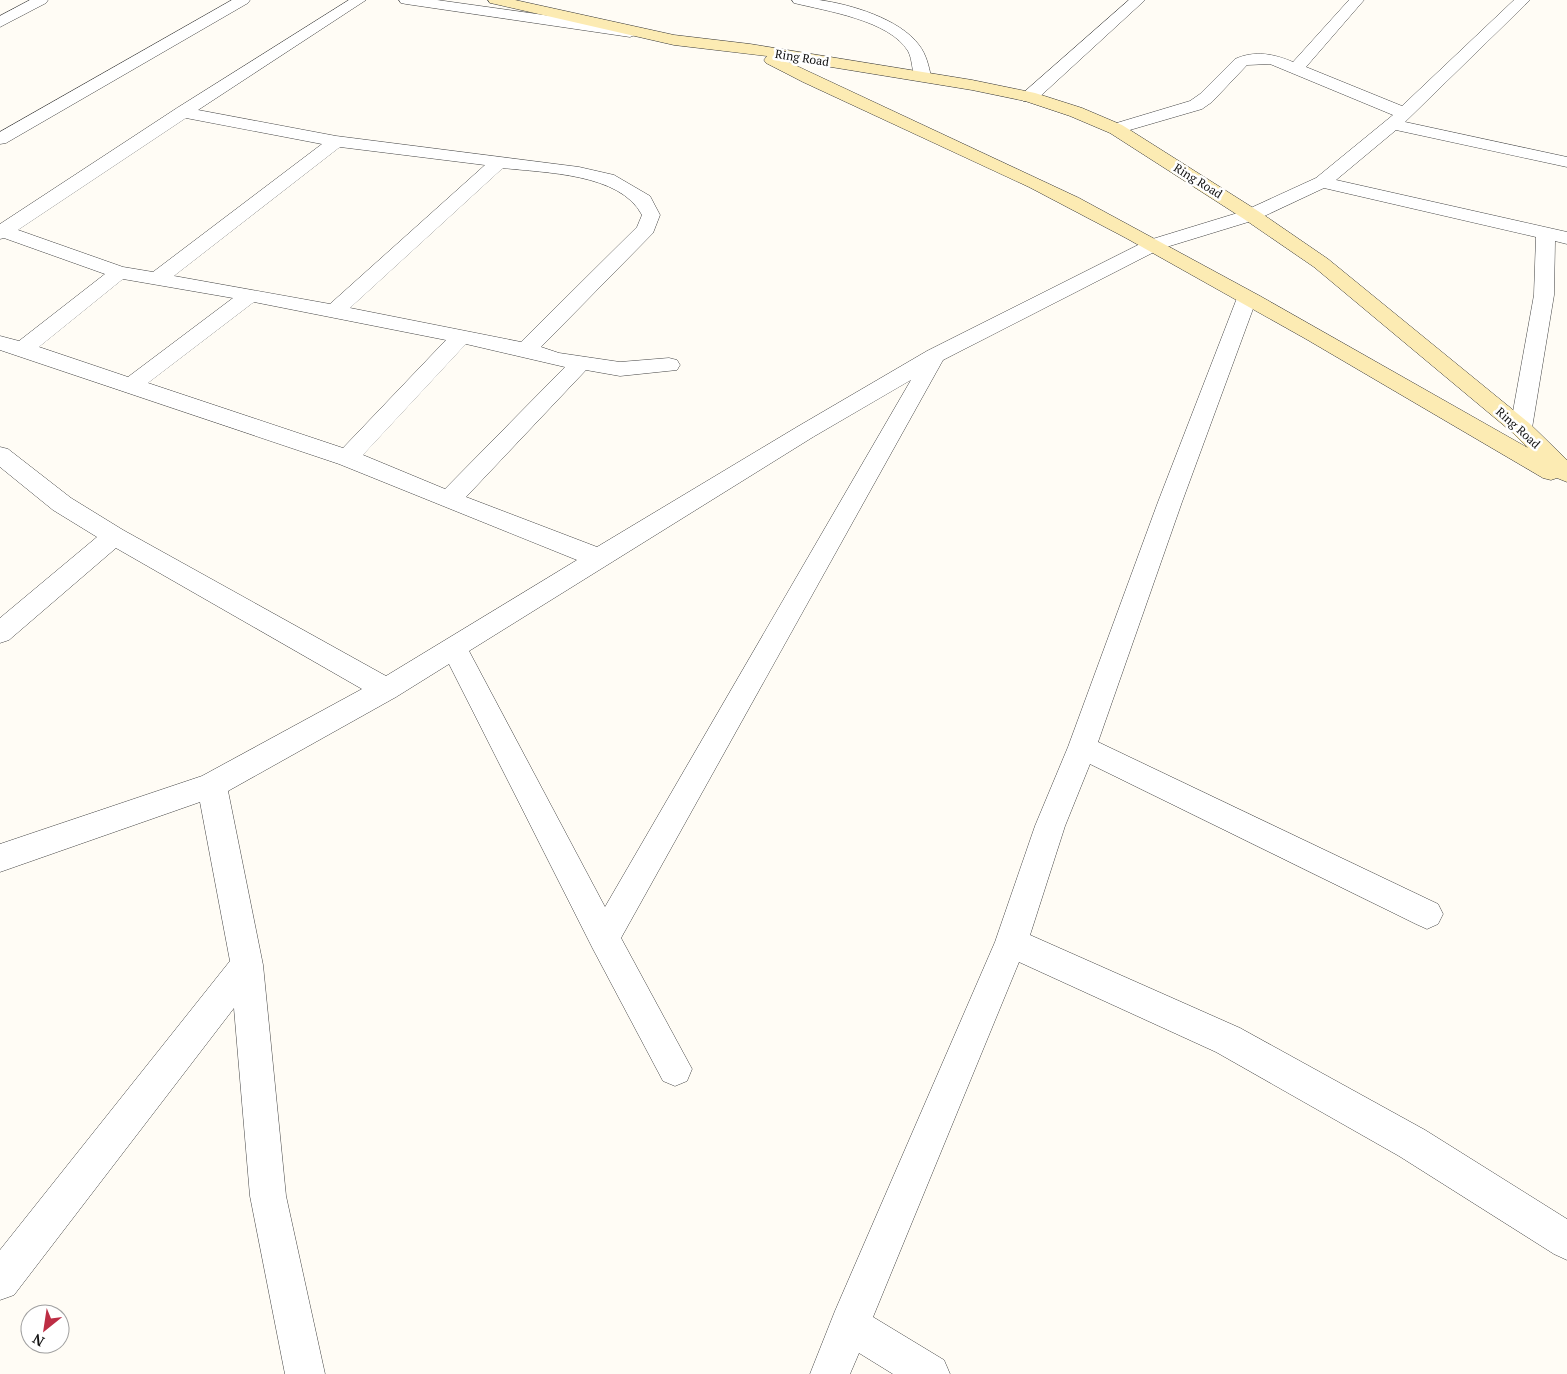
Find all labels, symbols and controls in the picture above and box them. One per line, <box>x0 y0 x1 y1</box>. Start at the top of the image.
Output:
street label: Ring Road <box>774 46 830 69</box>
street label: Ring Road <box>1171 160 1226 202</box>
street label: Ring Road <box>1493 404 1544 452</box>
north arrow <box>20 1304 70 1354</box>
text: N <box>29 1330 48 1352</box>

